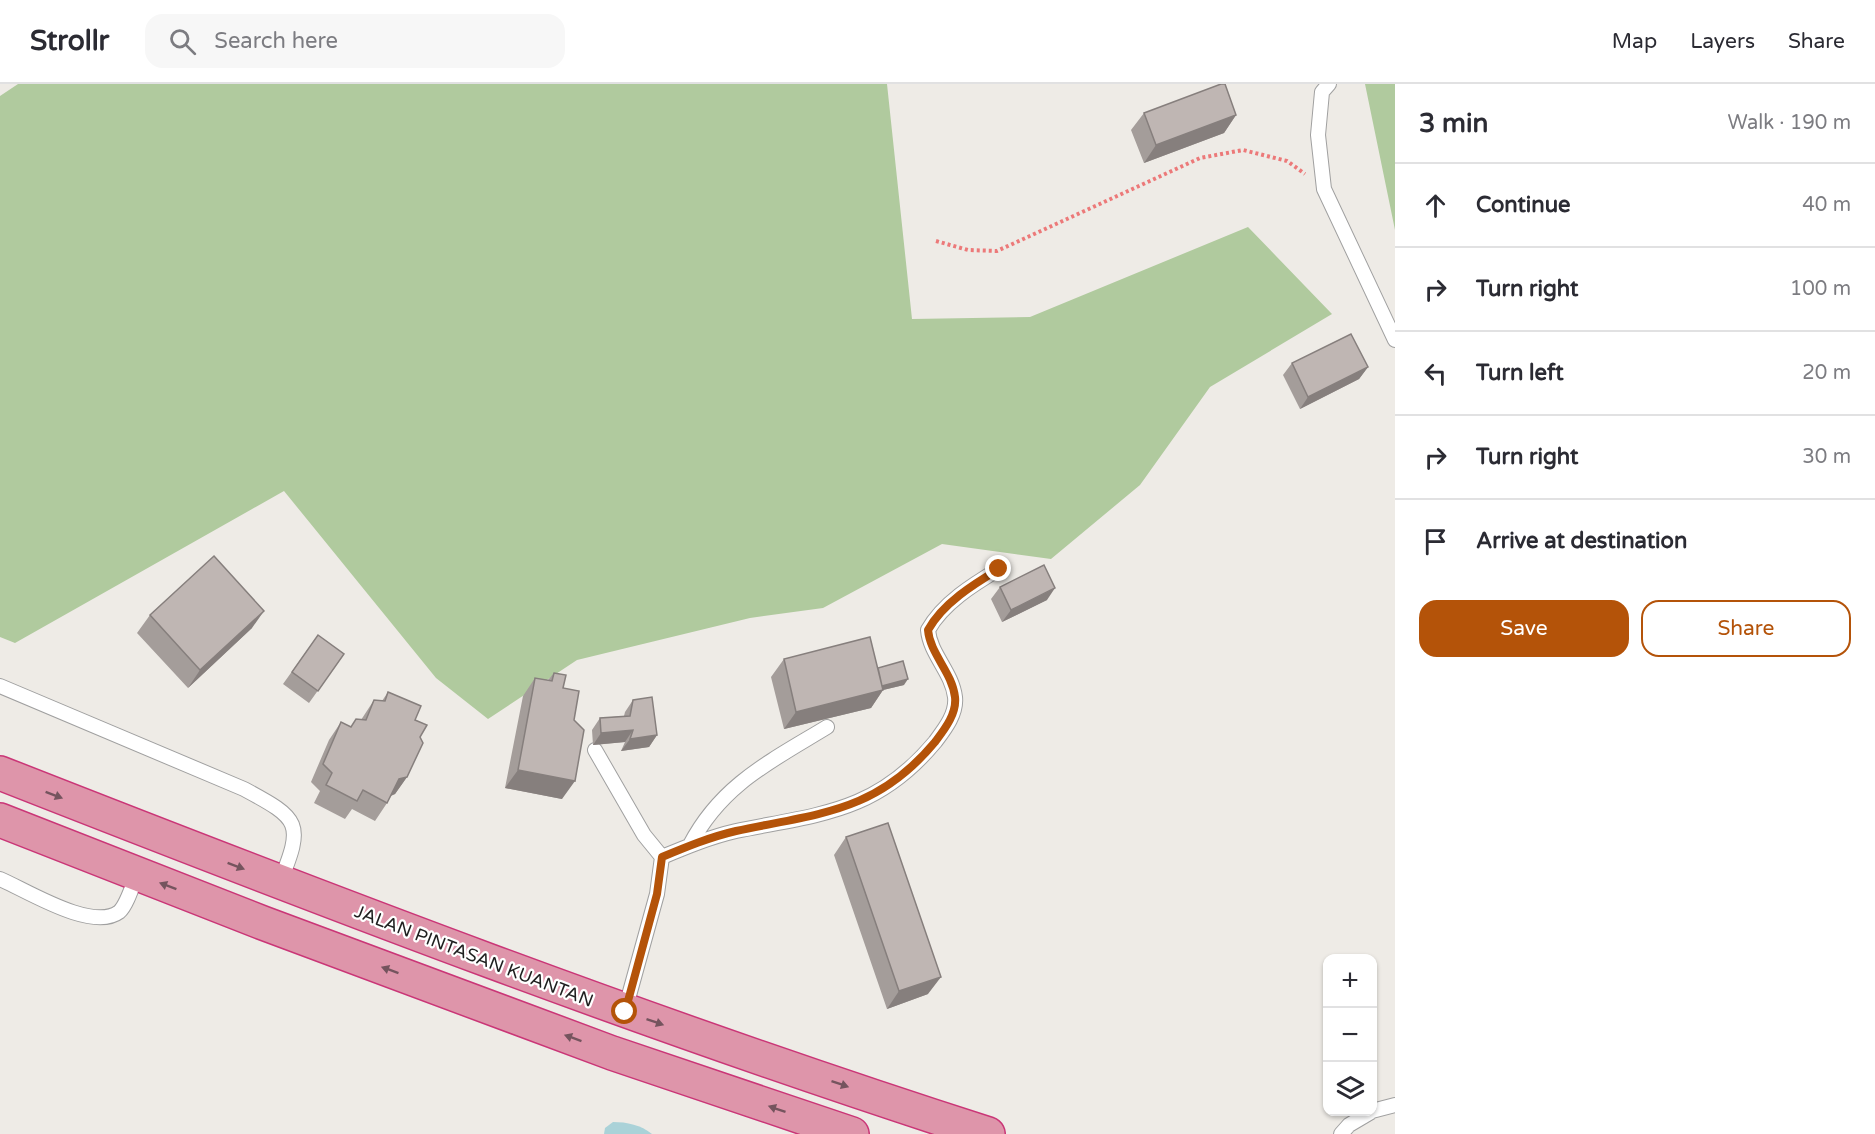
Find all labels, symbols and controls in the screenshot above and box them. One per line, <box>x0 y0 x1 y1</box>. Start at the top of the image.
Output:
search box <box>145 14 565 68</box>
text: Strollr <box>30 24 109 58</box>
icon: search <box>166 25 199 58</box>
text: Search here <box>214 28 338 54</box>
text: Map <box>1612 29 1657 54</box>
text: Layers <box>1690 29 1755 54</box>
text: Share <box>1788 29 1845 54</box>
text: 3 min <box>1419 108 1488 139</box>
text: Walk · 190 m <box>1728 111 1851 135</box>
icon: ahead <box>1419 189 1452 222</box>
text: Continue <box>1476 192 1571 218</box>
text: 40 m <box>1802 193 1851 217</box>
icon: right <box>1419 273 1452 306</box>
text: Turn right <box>1476 276 1578 302</box>
text: 100 m <box>1790 277 1851 301</box>
icon: left <box>1419 357 1452 390</box>
text: Turn left <box>1476 360 1564 386</box>
text: 20 m <box>1802 361 1851 385</box>
icon: right <box>1419 441 1452 474</box>
text: Turn right <box>1476 444 1578 470</box>
text: 30 m <box>1802 445 1851 469</box>
icon: arrive <box>1419 525 1452 558</box>
text: Arrive at destination <box>1476 528 1687 554</box>
route end <box>985 555 1011 581</box>
button: Save <box>1419 600 1629 657</box>
button: Share <box>1641 600 1851 657</box>
one-way arrow <box>46 790 64 800</box>
one-way arrow <box>227 862 245 871</box>
one-way arrow <box>159 881 177 891</box>
street label: JALAN PINTASAN KUANTAN <box>352 900 596 1012</box>
map controls <box>1323 954 1377 1116</box>
button: + <box>1323 954 1377 1008</box>
one-way arrow <box>381 965 399 975</box>
route start <box>611 998 637 1024</box>
button: − <box>1323 1008 1377 1062</box>
one-way arrow <box>646 1018 664 1028</box>
one-way arrow <box>564 1033 582 1042</box>
button: layers <box>1323 1062 1377 1116</box>
one-way arrow <box>831 1080 849 1090</box>
one-way arrow <box>768 1103 786 1113</box>

